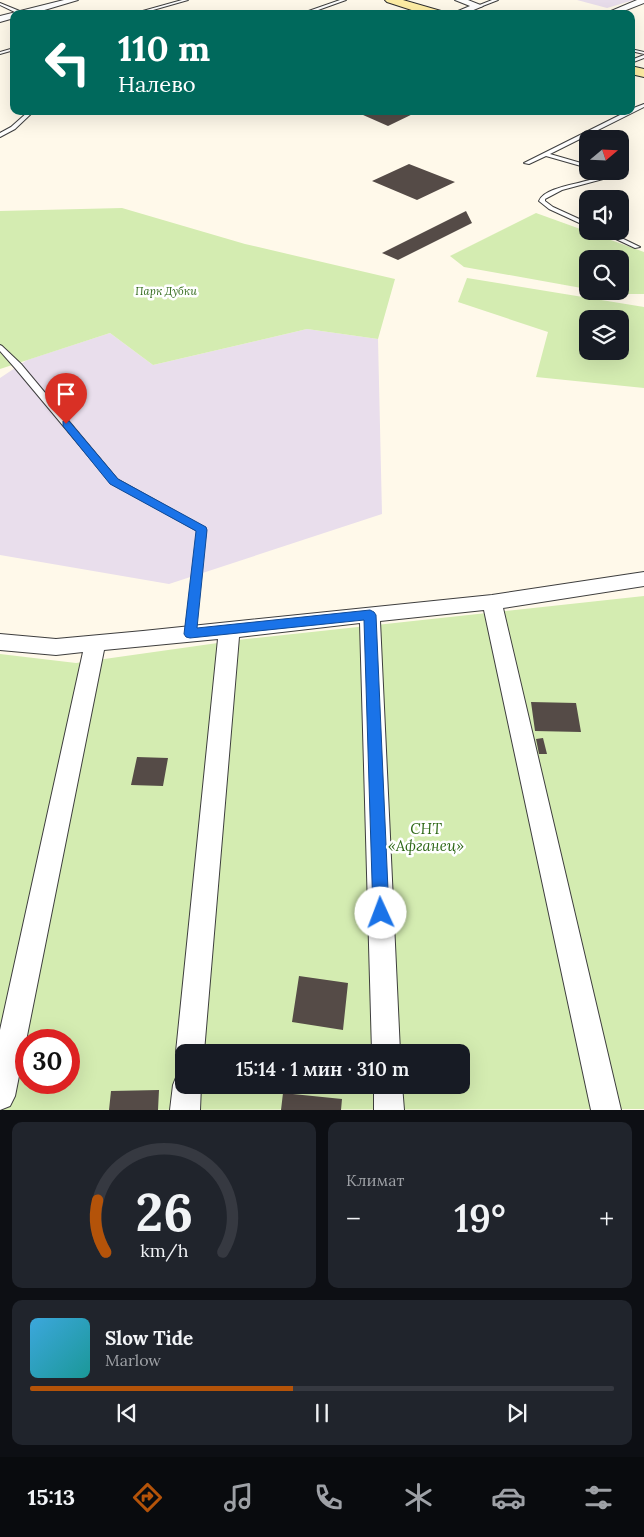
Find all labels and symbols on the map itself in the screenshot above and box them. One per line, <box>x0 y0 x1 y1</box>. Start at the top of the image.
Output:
north arrow <box>579 130 629 180</box>
park label: Парк Дубки <box>135 284 197 298</box>
pin <box>45 373 87 424</box>
park label: СНТ «Афганец» <box>388 819 464 855</box>
position arrow <box>354 886 406 938</box>
speed limit sign: 30 <box>15 1029 80 1094</box>

